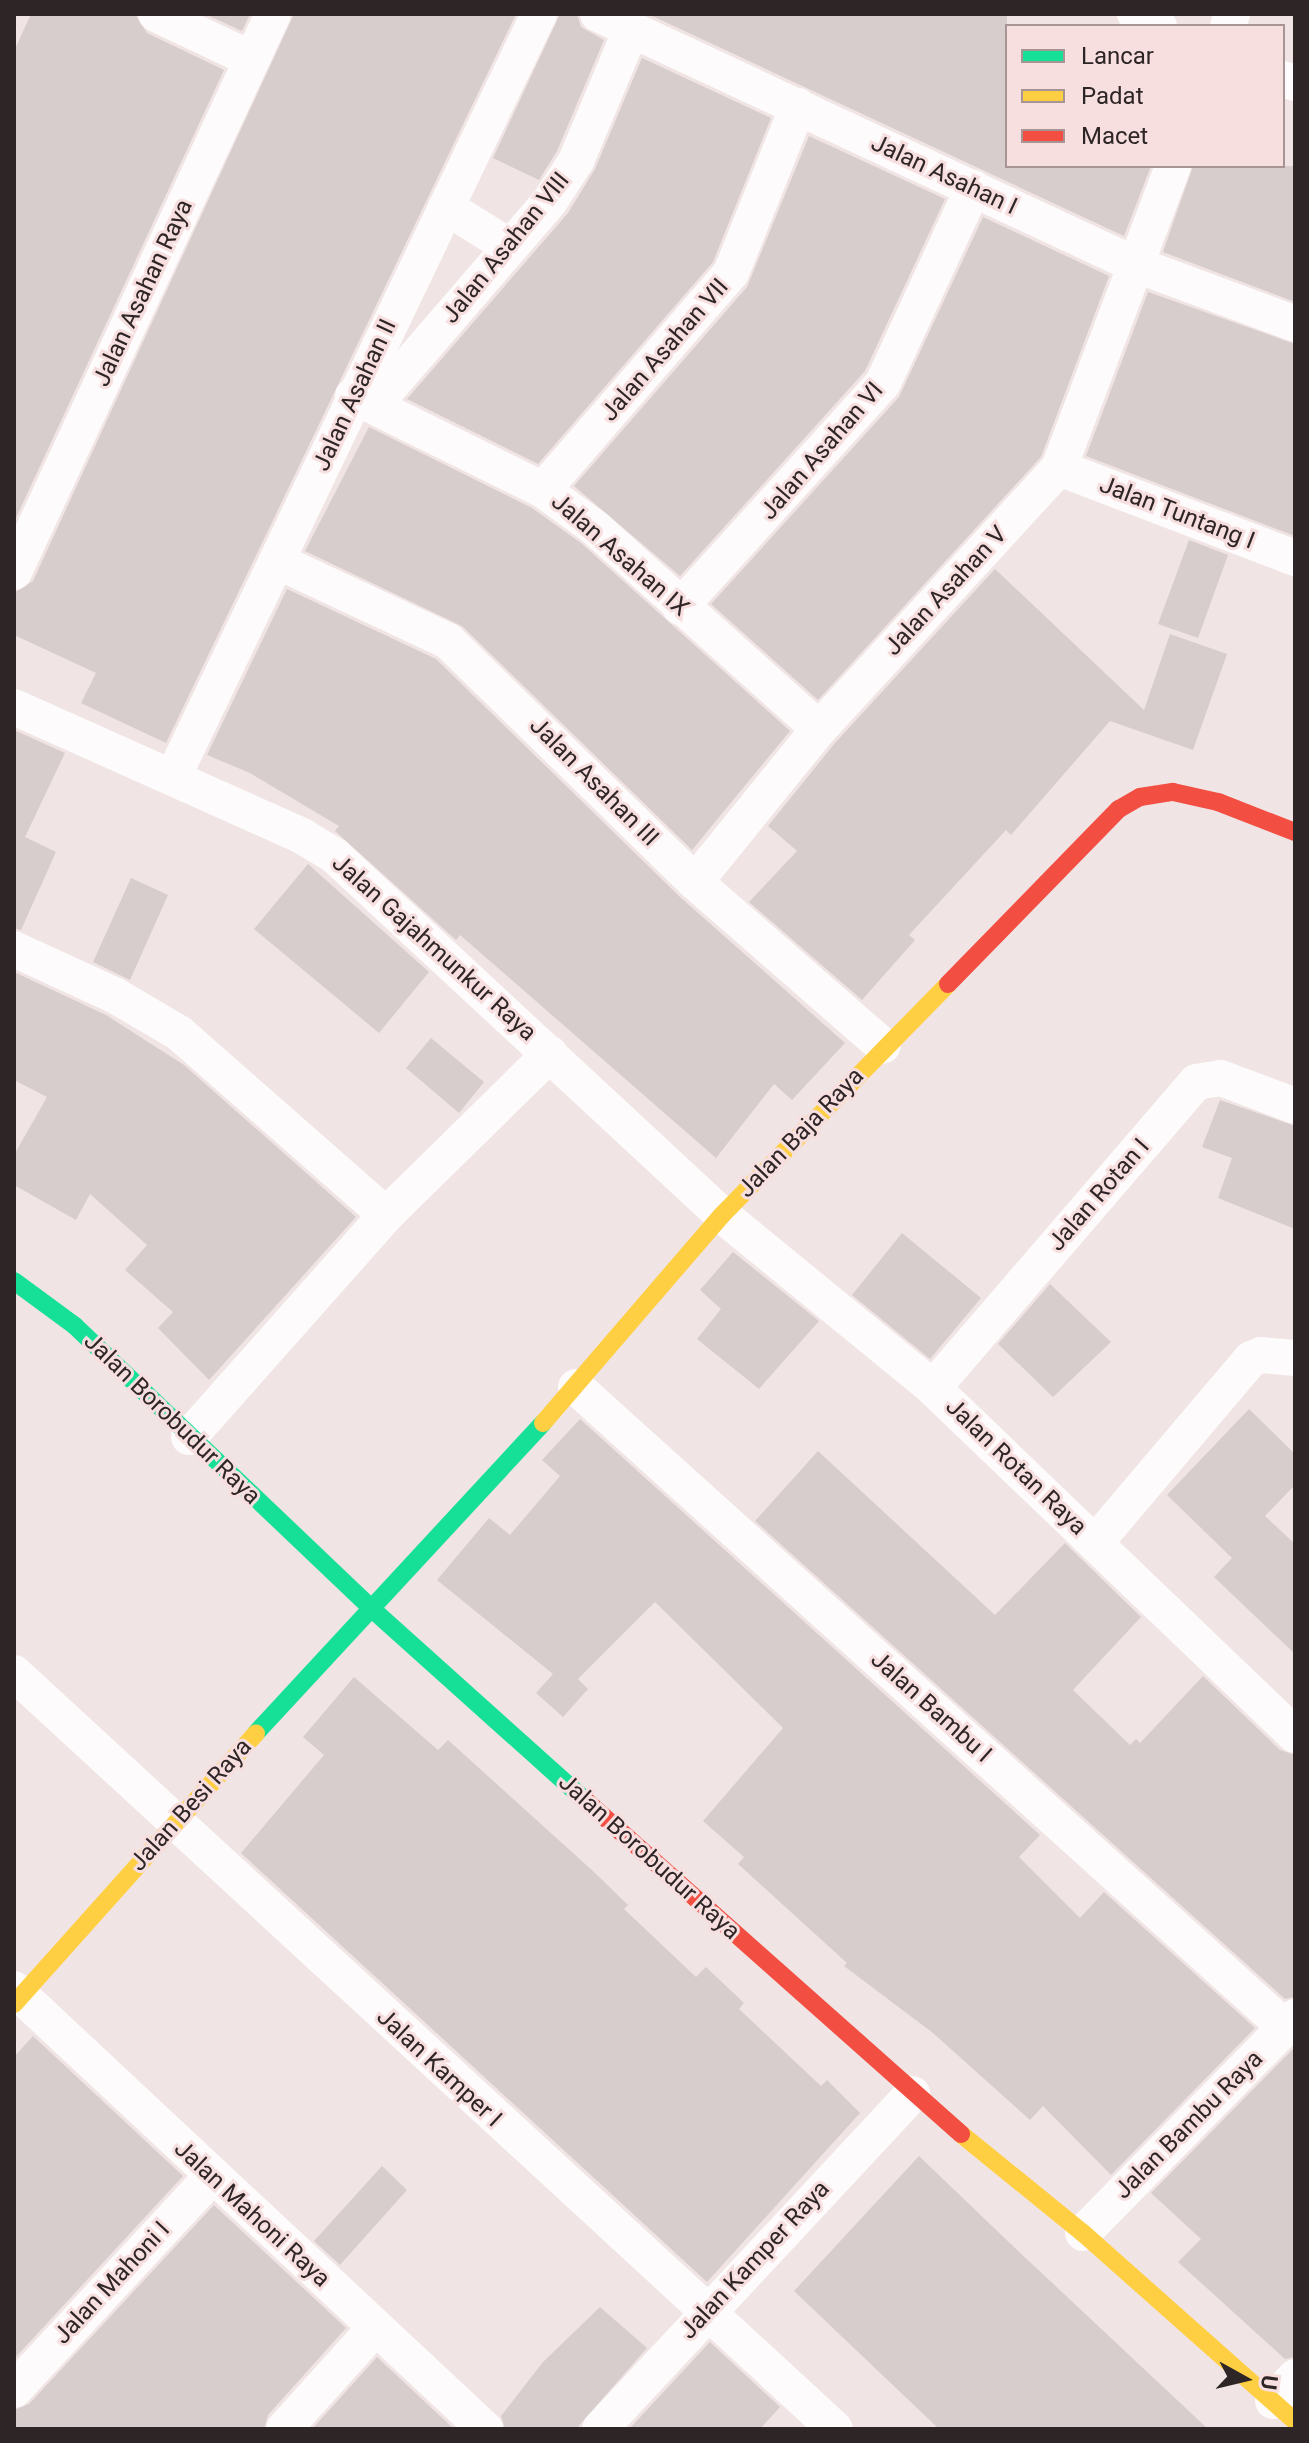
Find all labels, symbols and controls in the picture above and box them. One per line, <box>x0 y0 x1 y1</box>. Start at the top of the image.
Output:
legend <box>1005 24 1285 168</box>
text: Lancar <box>1081 42 1154 70</box>
text: Padat <box>1081 82 1144 110</box>
text: Macet <box>1081 122 1148 150</box>
street label: Jalan Asahan I <box>867 129 1021 221</box>
street label: Jalan Asahan VIII <box>436 167 576 329</box>
street label: Jalan Asahan Raya <box>87 195 199 391</box>
street label: Jalan Asahan VII <box>595 273 735 427</box>
street label: Jalan Asahan II <box>307 315 403 475</box>
street label: Jalan Asahan VI <box>754 376 890 526</box>
street label: Jalan Tuntang I <box>1095 470 1259 556</box>
street label: Jalan Asahan IX <box>545 487 695 623</box>
street label: Jalan Asahan V <box>879 520 1013 662</box>
street label: Jalan Asahan III <box>524 712 664 852</box>
street label: Jalan Gajahmunkur Raya <box>326 849 542 1047</box>
street label: Jalan Baja Raya <box>732 1062 870 1204</box>
street label: Jalan Rotan I <box>1042 1133 1156 1257</box>
street label: Jalan Borobudur Raya <box>78 1327 266 1511</box>
street label: Jalan Rotan Raya <box>939 1392 1093 1542</box>
street label: Jalan Bambu I <box>865 1645 997 1769</box>
street label: Jalan Besi Raya <box>124 1733 258 1877</box>
street label: Jalan Borobudur Raya <box>552 1768 746 1946</box>
street label: Jalan Kamper I <box>371 2003 507 2133</box>
street label: Jalan Bambu Raya <box>1109 2045 1269 2205</box>
street label: Jalan Mahoni Raya <box>168 2135 336 2293</box>
street label: Jalan Kamper Raya <box>674 2175 836 2345</box>
street label: Jalan Mahoni I <box>48 2216 176 2350</box>
north arrow <box>1205 2339 1285 2419</box>
text: U <box>1256 2373 1283 2391</box>

